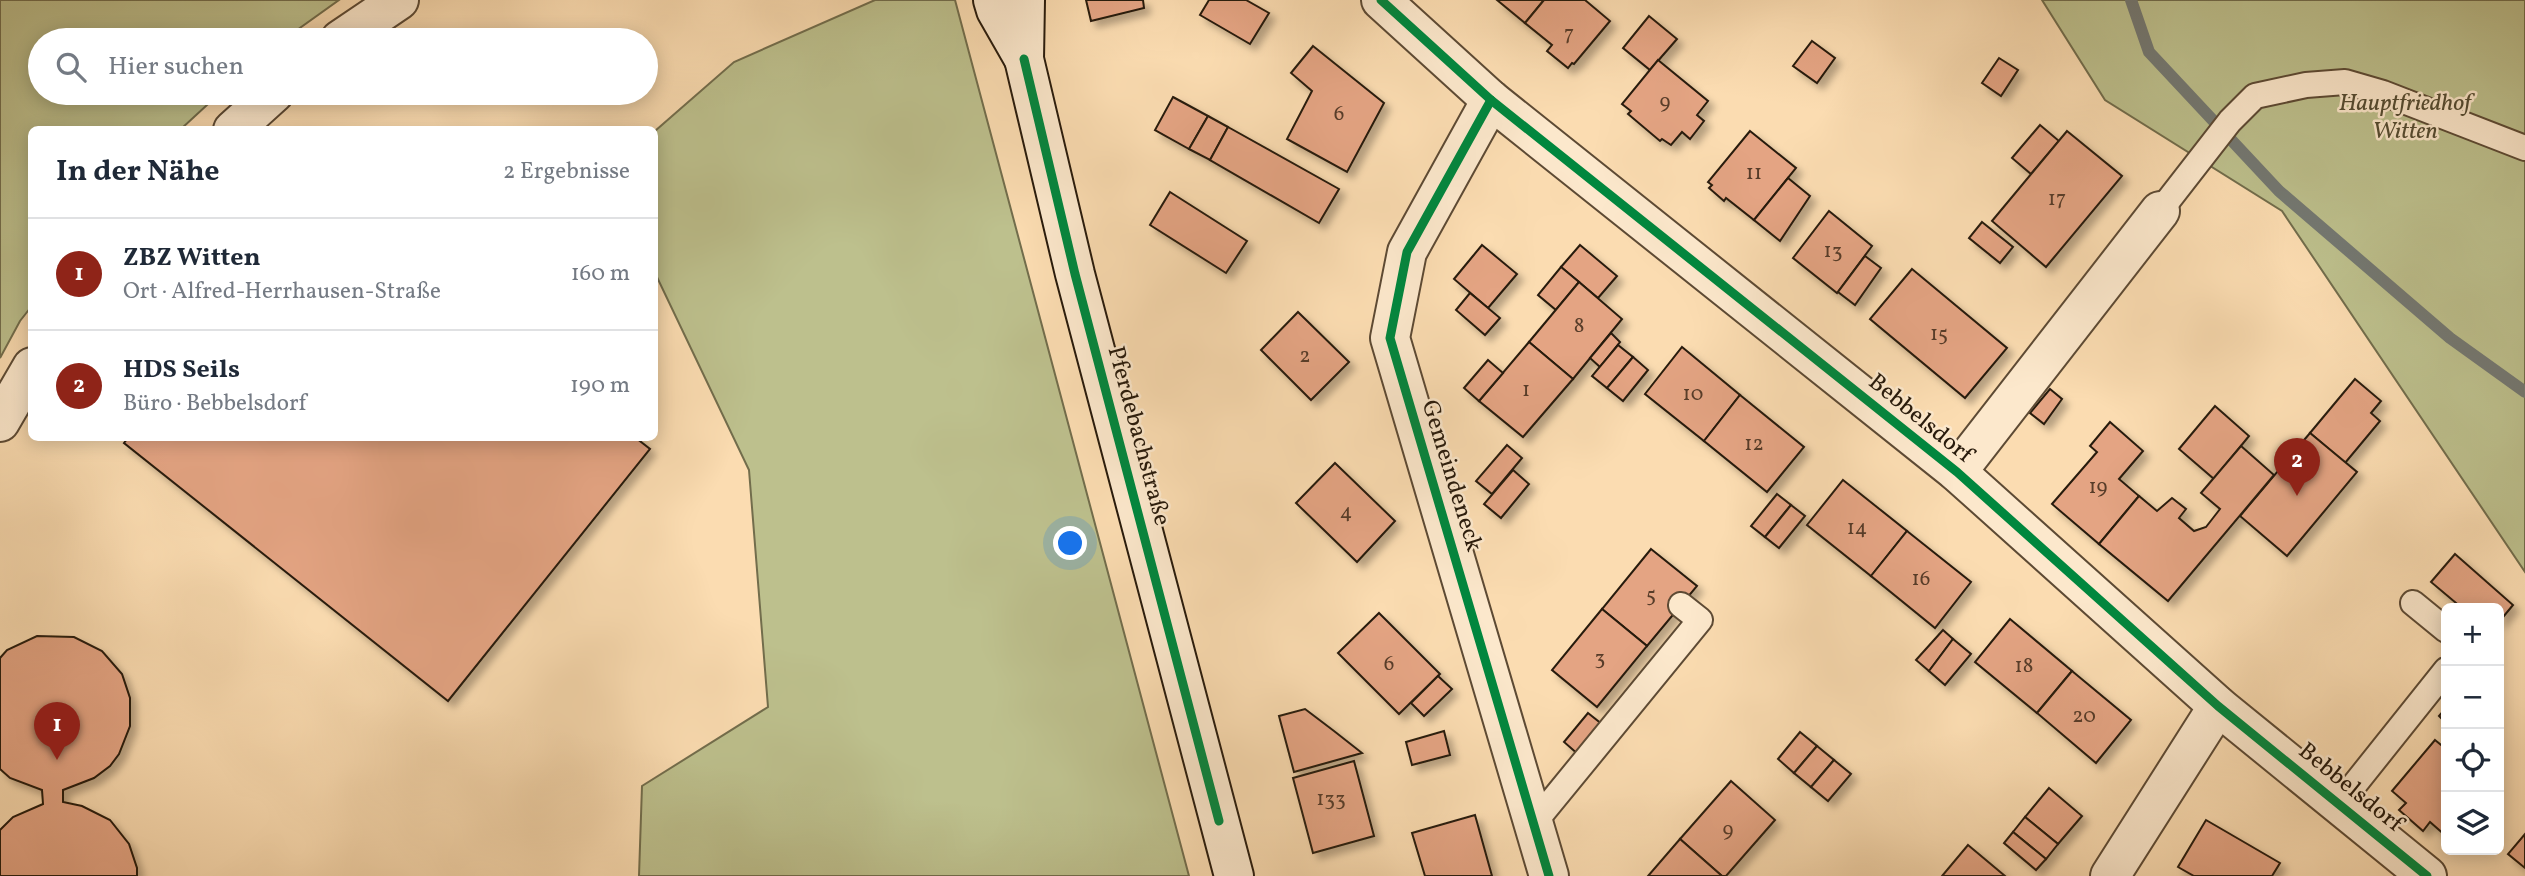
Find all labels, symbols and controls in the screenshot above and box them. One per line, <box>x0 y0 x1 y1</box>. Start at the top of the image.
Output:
house number: 7 <box>1564 20 1574 49</box>
search box <box>28 28 658 105</box>
icon: search <box>52 48 90 86</box>
text: Hier suchen <box>108 49 244 85</box>
park label: Hauptfriedhof Witten <box>2339 87 2476 149</box>
house number: 9 <box>1660 88 1671 117</box>
house number: 6 <box>1334 100 1344 129</box>
text: In der Nähe <box>56 151 220 193</box>
text: 2 Ergebnisse <box>503 156 630 188</box>
house number: 11 <box>1746 159 1762 188</box>
house number: 17 <box>2048 185 2066 214</box>
house number: 13 <box>1824 237 1842 266</box>
text: ZBZ Witten <box>123 240 261 276</box>
text: 1 <box>74 258 84 290</box>
text: 160 m <box>571 258 630 290</box>
text: Ort · Alfred-Herrhausen-Straße <box>123 276 441 308</box>
house number: 8 <box>1574 312 1584 341</box>
house number: 15 <box>1930 320 1948 349</box>
house number: 2 <box>1299 342 1311 371</box>
street label: Pferdebachstraße <box>1098 343 1178 529</box>
text: HDS Seils <box>123 352 240 388</box>
street label: Bebbelsdorf <box>1860 366 1982 474</box>
text: 2 <box>73 370 85 402</box>
text: 190 m <box>570 370 630 402</box>
house number: 1 <box>1522 376 1530 405</box>
house number: 10 <box>1683 380 1703 409</box>
text: Büro · Bebbelsdorf <box>123 388 306 420</box>
street label: Gemeindeneck <box>1412 396 1490 556</box>
house number: 12 <box>1744 430 1764 459</box>
pin: 2 <box>2274 438 2320 496</box>
house number: 19 <box>2088 473 2108 502</box>
house number: 4 <box>1340 498 1352 527</box>
house number: 14 <box>1847 514 1867 543</box>
your location <box>1053 526 1087 560</box>
house number: 16 <box>1912 565 1930 594</box>
house number: 5 <box>1646 581 1656 610</box>
map controls <box>2441 603 2504 855</box>
button: + <box>2441 603 2504 666</box>
house number: 3 <box>1595 644 1605 673</box>
house number: 6 <box>1384 650 1394 679</box>
house number: 18 <box>2015 652 2033 681</box>
button: − <box>2441 666 2504 729</box>
pin: 1 <box>34 702 80 760</box>
house number: 20 <box>2072 702 2096 731</box>
button: locate <box>2441 729 2504 792</box>
street label: Bebbelsdorf <box>2290 735 2412 843</box>
house number: 133 <box>1316 785 1346 814</box>
button: layers <box>2441 792 2504 855</box>
house number: 9 <box>1723 816 1734 845</box>

